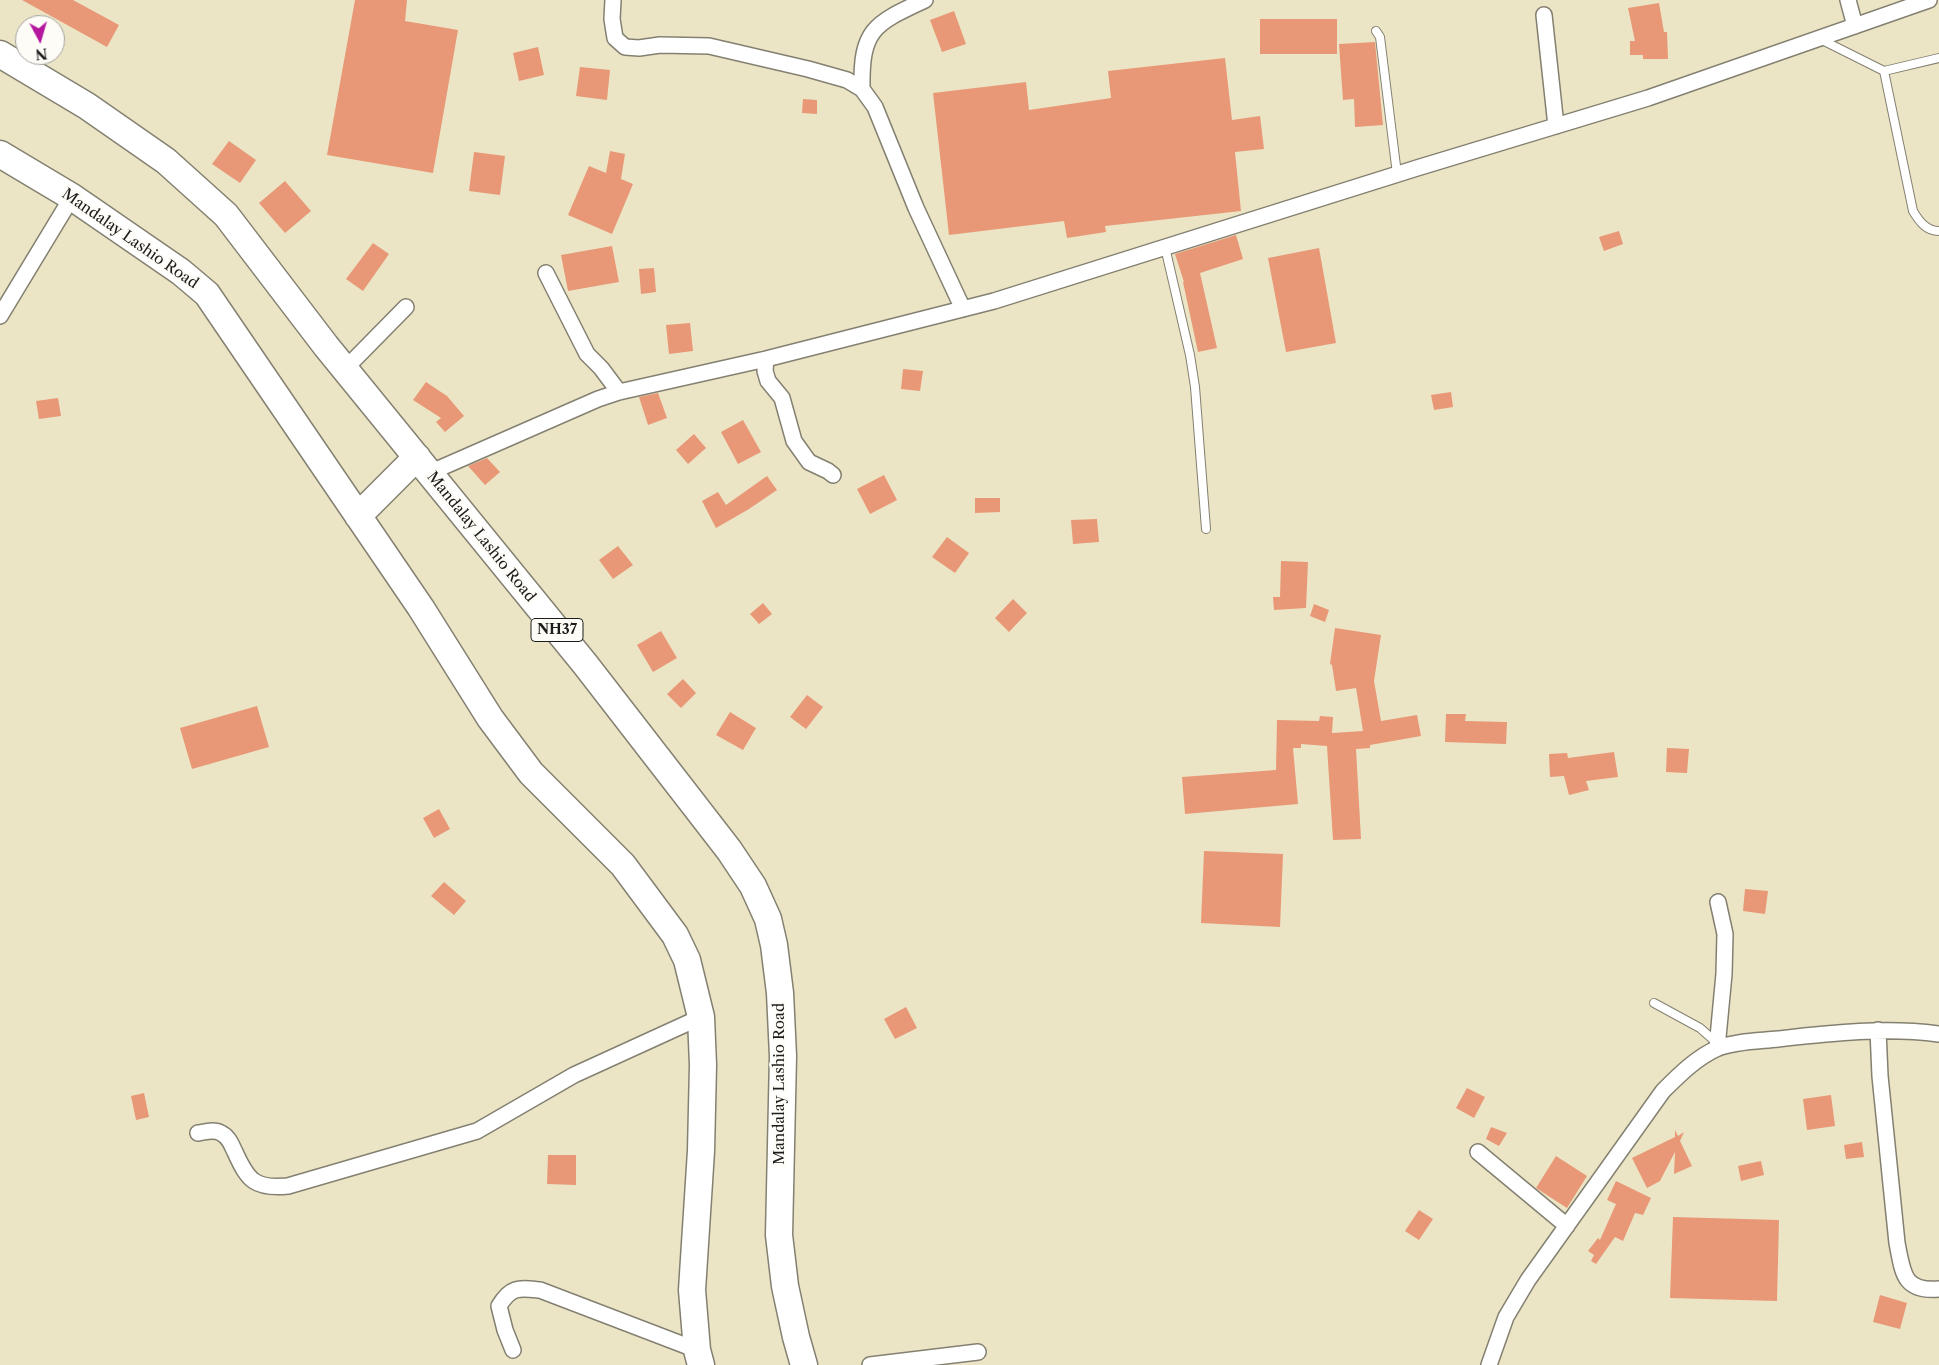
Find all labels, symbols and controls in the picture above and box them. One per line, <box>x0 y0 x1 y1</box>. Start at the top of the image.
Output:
north arrow <box>15 15 65 65</box>
text: N <box>34 44 48 64</box>
street label: Mandalay Lashio Road <box>58 185 202 293</box>
street label: Mandalay Lashio Road <box>423 468 539 606</box>
road number: NH37 <box>531 618 583 642</box>
street label: Mandalay Lashio Road <box>771 1003 789 1165</box>

